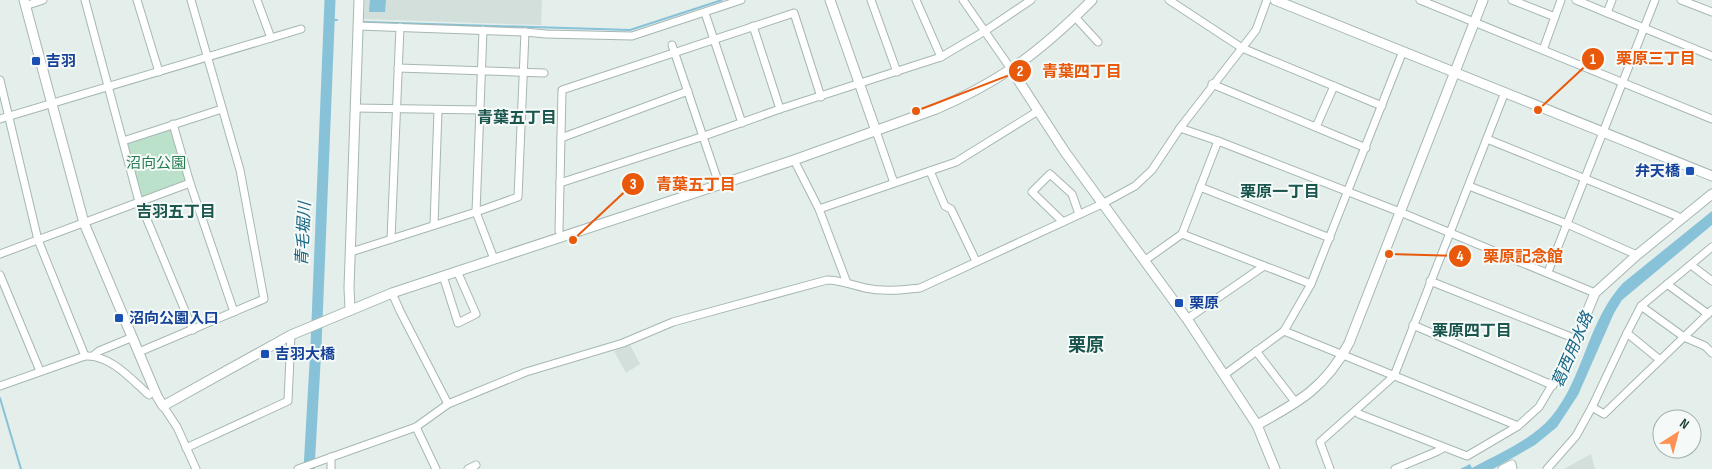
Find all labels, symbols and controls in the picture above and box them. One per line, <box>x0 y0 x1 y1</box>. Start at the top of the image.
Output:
callout: 栗原三丁目 <box>1581 43 1706 74</box>
text: 1 <box>1590 50 1596 69</box>
text: 栗原三丁目 <box>1616 50 1696 69</box>
place label: 吉羽 <box>46 52 76 71</box>
marker: 吉羽 <box>30 55 42 67</box>
callout: 青葉四丁目 <box>1007 56 1132 87</box>
text: 2 <box>1017 62 1023 81</box>
text: 青葉四丁目 <box>1042 63 1122 82</box>
district label: 青葉五丁目 <box>477 109 557 128</box>
park label: 沼向公園 <box>126 154 186 173</box>
place label: 弁天橋 <box>1635 162 1681 181</box>
marker: 弁天橋 <box>1684 165 1696 177</box>
callout: 青葉五丁目 <box>621 169 746 200</box>
text: 3 <box>630 175 637 194</box>
text: 青葉五丁目 <box>656 176 736 195</box>
district label: 栗原一丁目 <box>1240 183 1320 202</box>
water label: 青毛堀川 <box>293 200 315 266</box>
district label: 吉羽五丁目 <box>136 203 216 222</box>
callout: 栗原記念館 <box>1448 241 1573 272</box>
text: 4 <box>1457 247 1464 266</box>
text: 栗原記念館 <box>1483 248 1563 267</box>
place label: 栗原 <box>1189 294 1219 313</box>
marker: 栗原 <box>1173 297 1185 309</box>
water label: 葛西用水路 <box>1549 308 1598 391</box>
place label: 沼向公園入口 <box>129 309 219 328</box>
marker: 沼向公園入口 <box>113 312 125 324</box>
district label: 栗原四丁目 <box>1432 322 1512 341</box>
district label: 栗原 <box>1068 335 1104 356</box>
place label: 吉羽大橋 <box>275 345 336 364</box>
marker: 吉羽大橋 <box>259 348 271 360</box>
north arrow <box>1652 409 1702 459</box>
text: N <box>1676 415 1692 433</box>

